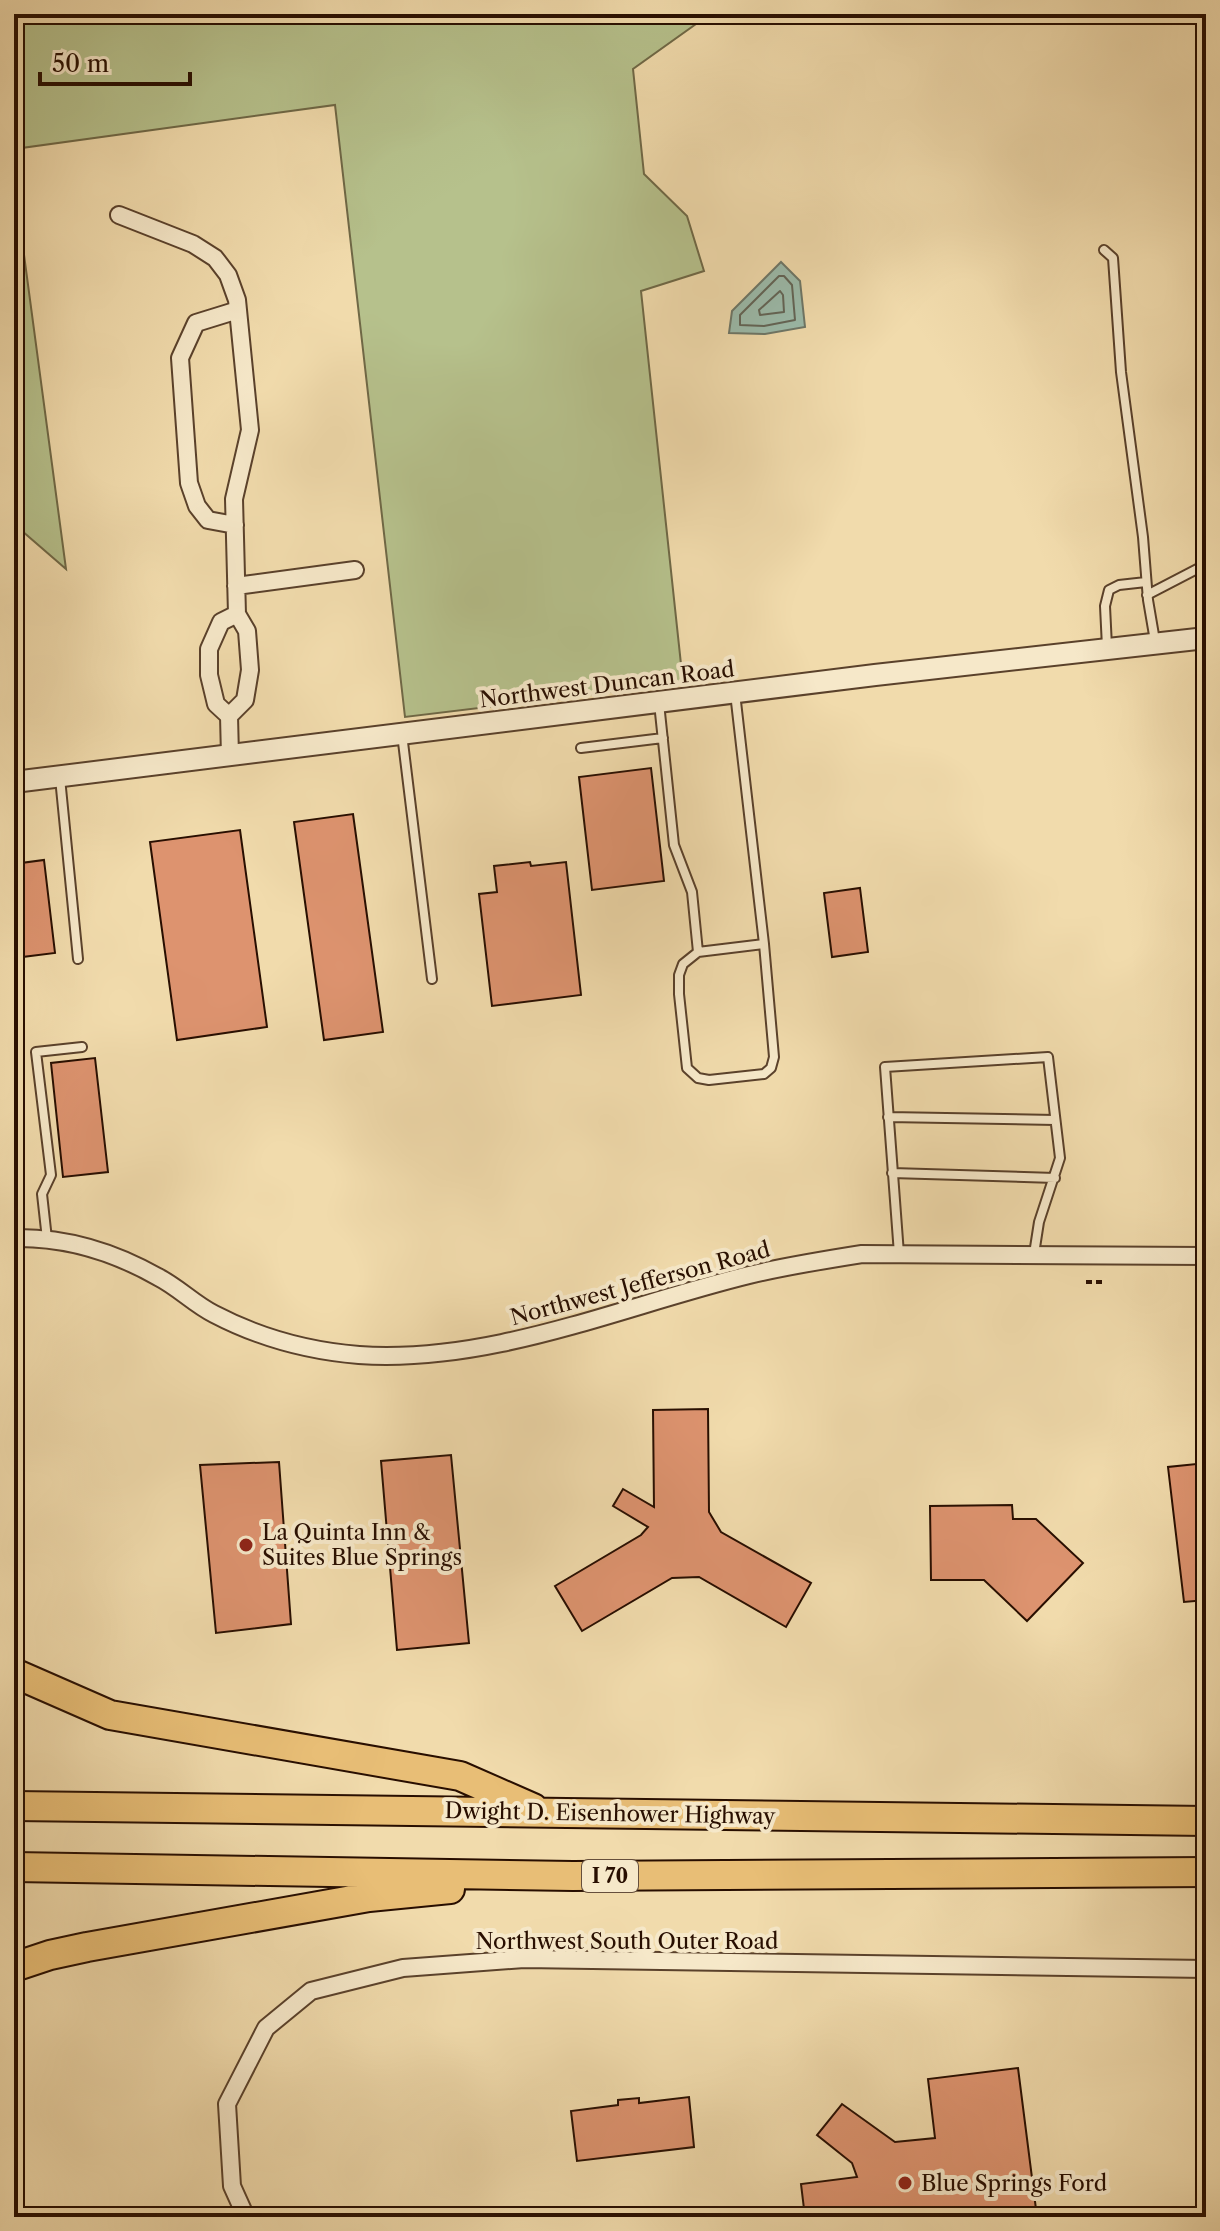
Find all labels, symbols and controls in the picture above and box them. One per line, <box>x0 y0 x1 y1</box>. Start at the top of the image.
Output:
scale bar <box>40 36 190 86</box>
text: 50 m <box>52 49 109 78</box>
street label: Northwest Duncan Road <box>478 655 736 714</box>
street label: Northwest Jefferson Road <box>507 1236 773 1331</box>
place label: La Quinta Inn & Suites Blue Springs <box>262 1519 462 1571</box>
marker: La Quinta Inn & Suites Blue Springs <box>237 1536 255 1554</box>
street label: Dwight D. Eisenhower Highway <box>444 1797 776 1830</box>
road number: I 70 <box>582 1860 638 1892</box>
street label: Northwest South Outer Road <box>475 1928 779 1955</box>
place label: Blue Springs Ford <box>921 2170 1107 2197</box>
marker: Blue Springs Ford <box>896 2174 914 2192</box>

